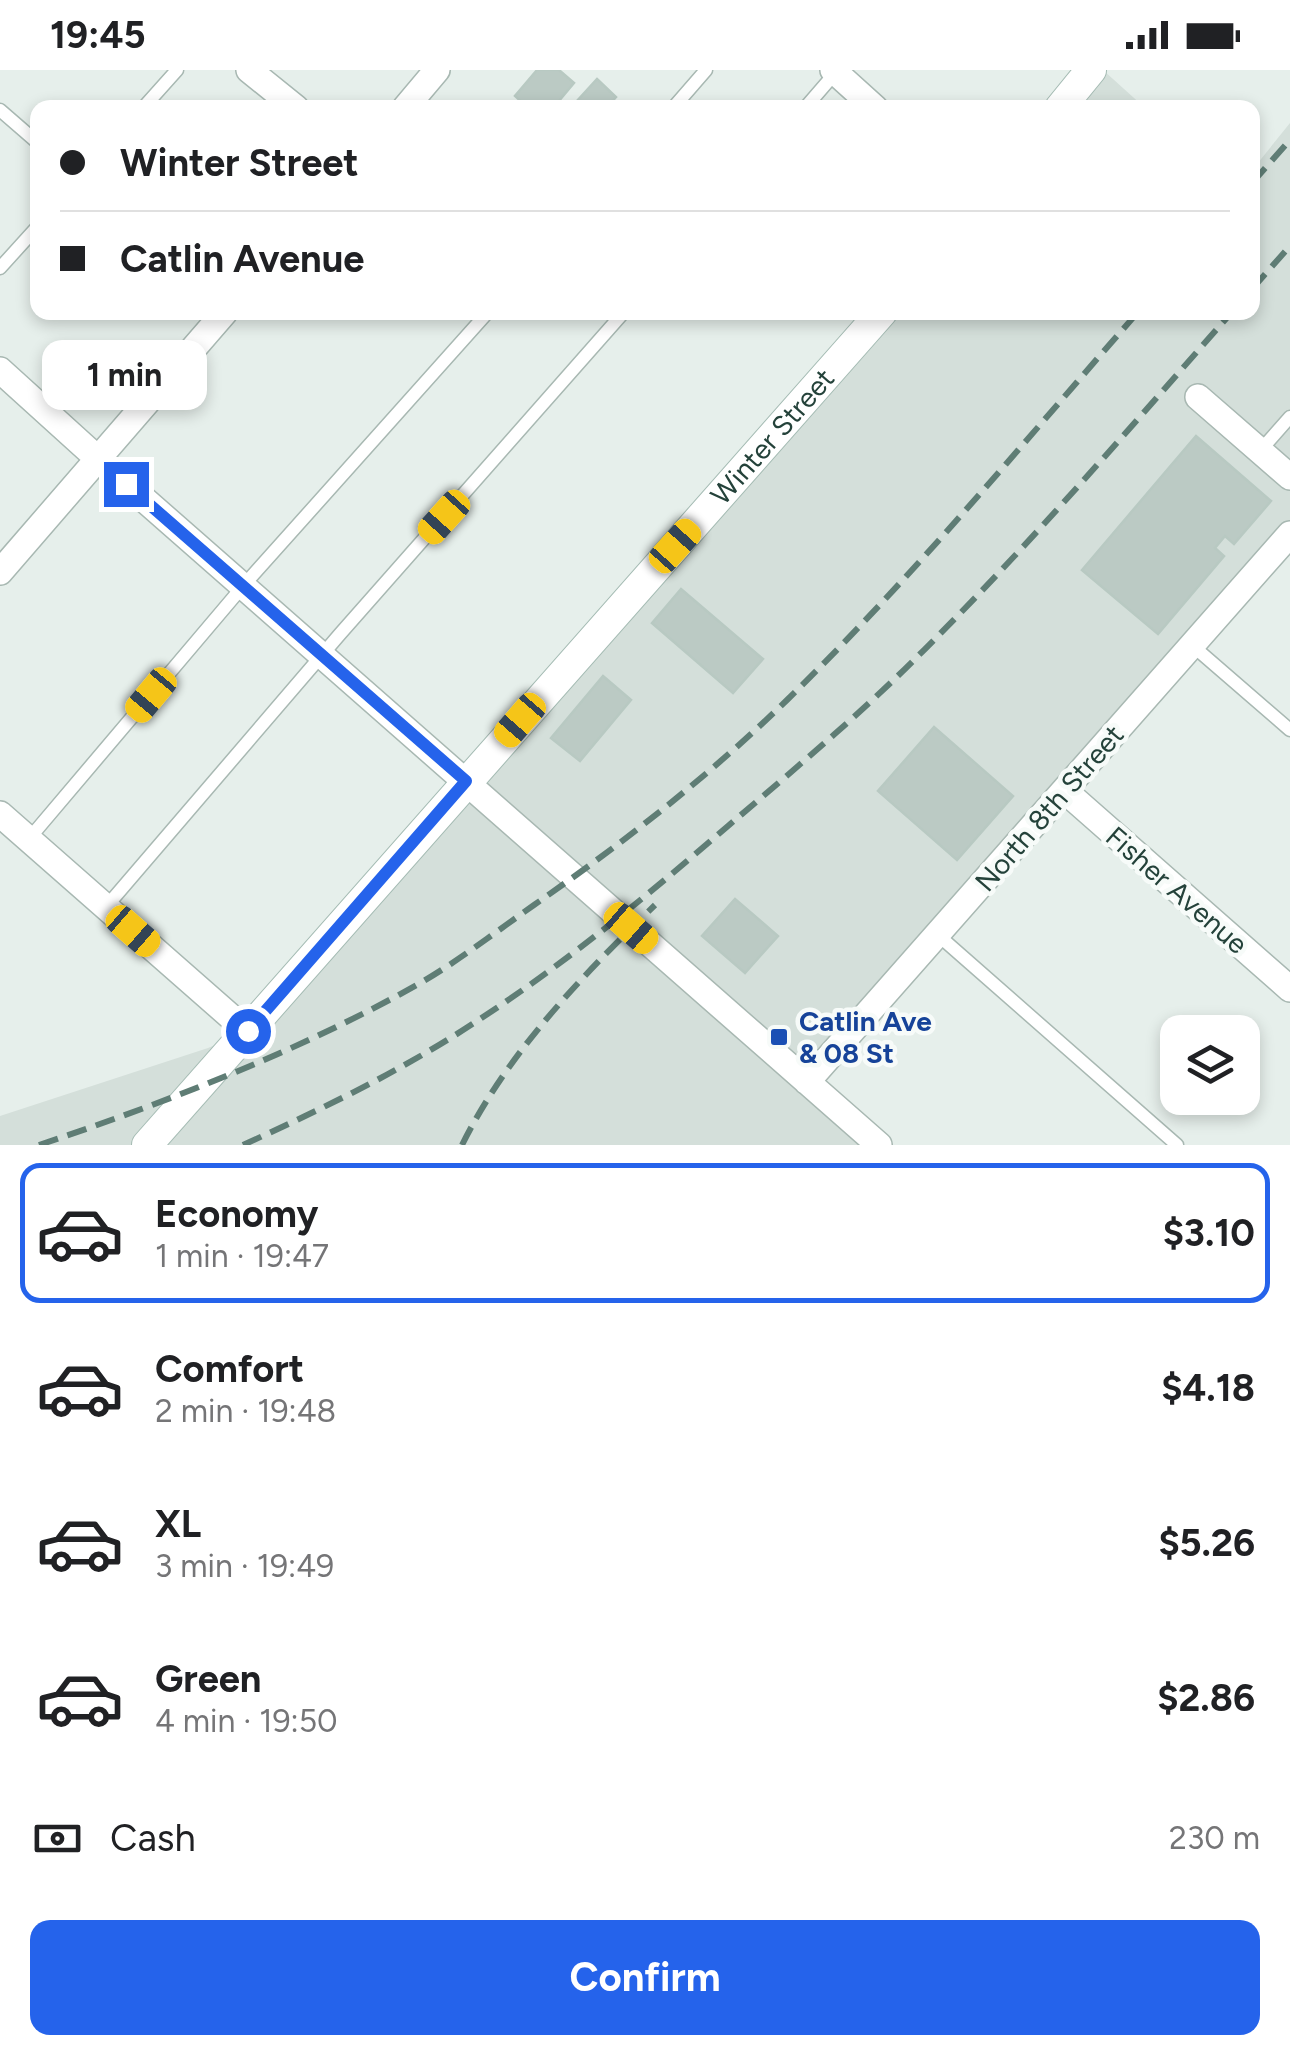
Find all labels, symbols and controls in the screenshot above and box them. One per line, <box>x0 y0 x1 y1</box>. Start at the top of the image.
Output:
text: 19:45 <box>50 12 146 58</box>
text: Winter Street <box>120 140 359 186</box>
text: Catlin Avenue <box>120 236 364 282</box>
callout: 1 min <box>44 339 208 409</box>
text: 1 min <box>87 356 162 394</box>
street label: Winter Street <box>703 362 841 511</box>
route end <box>104 462 149 507</box>
car <box>413 485 475 549</box>
car <box>644 514 706 578</box>
car <box>120 662 182 728</box>
car <box>489 688 551 752</box>
street label: North 8th Street <box>968 718 1130 898</box>
street label: Fisher Avenue <box>1099 819 1255 961</box>
car <box>599 897 663 959</box>
car <box>101 900 165 962</box>
place label: Catlin Ave & 08 St <box>799 1004 932 1070</box>
route start <box>226 1009 271 1054</box>
map controls <box>1160 1015 1260 1115</box>
button: layers <box>1160 1015 1260 1115</box>
marker: Catlin Ave & 08 St <box>768 1026 790 1048</box>
icon: car <box>35 1188 125 1278</box>
text: Economy <box>155 1191 318 1237</box>
text: $3.10 <box>1163 1210 1255 1256</box>
text: 1 min · 19:47 <box>155 1237 329 1275</box>
icon: car <box>35 1343 125 1433</box>
text: Comfort <box>155 1346 304 1392</box>
text: $4.18 <box>1161 1365 1255 1411</box>
text: 2 min · 19:48 <box>155 1392 336 1430</box>
icon: car <box>35 1498 125 1588</box>
text: XL <box>155 1501 201 1547</box>
text: $5.26 <box>1158 1520 1255 1566</box>
text: 3 min · 19:49 <box>155 1547 334 1585</box>
icon: car <box>35 1653 125 1743</box>
text: Green <box>155 1656 261 1702</box>
text: $2.86 <box>1157 1675 1255 1721</box>
text: 4 min · 19:50 <box>155 1702 338 1740</box>
icon: cash <box>30 1811 85 1866</box>
text: Cash <box>110 1815 196 1861</box>
text: 230 m <box>1169 1819 1260 1857</box>
button: Confirm <box>30 1920 1260 2035</box>

